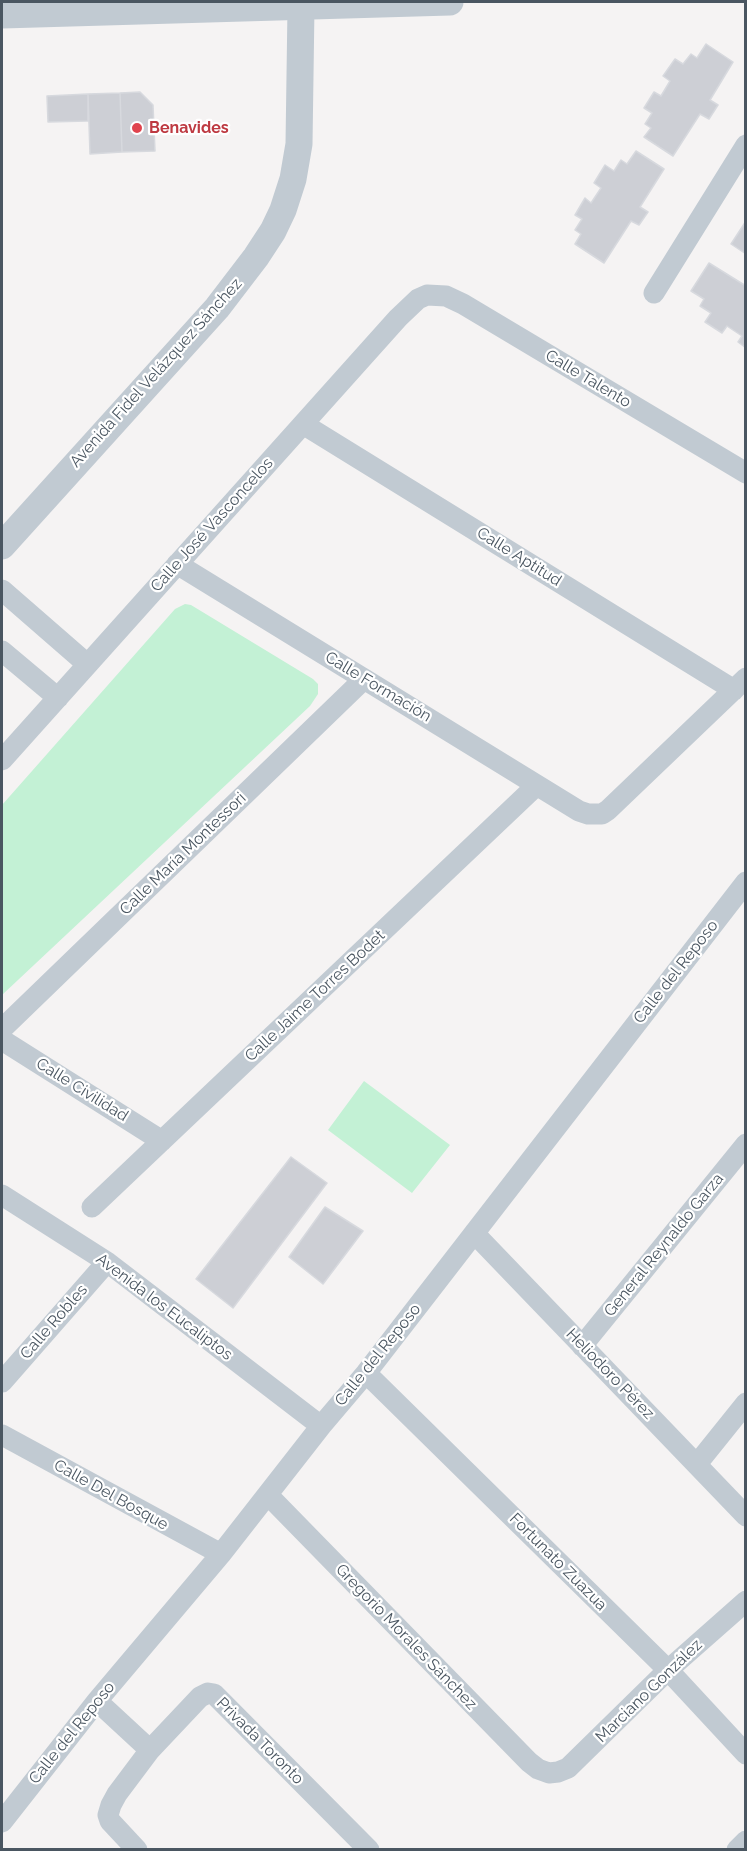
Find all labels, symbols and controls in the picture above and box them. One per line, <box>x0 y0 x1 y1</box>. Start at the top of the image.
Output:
place label: Benavides <box>149 118 229 138</box>
marker: Benavides <box>130 121 144 135</box>
street label: Avenida Fidel Velázquez Sánchez <box>66 275 246 471</box>
street label: Calle Talento <box>542 346 634 412</box>
street label: Calle José Vasconcelos <box>147 454 277 596</box>
street label: Calle Aptitud <box>473 523 565 591</box>
street label: Calle Formación <box>321 648 435 726</box>
street label: Calle María Montessori <box>116 789 250 919</box>
street label: Calle del Reposo <box>630 916 722 1028</box>
street label: Calle Jaime Torres Bodet <box>241 926 389 1066</box>
street label: Calle Civilidad <box>32 1054 132 1126</box>
street label: General Reynaldo Garza <box>600 1170 728 1320</box>
street label: Avenida los Eucaliptos <box>92 1249 236 1365</box>
street label: Calle Robles <box>16 1281 92 1363</box>
street label: Calle del Reposo <box>331 1300 425 1410</box>
street label: Heliodoro Pérez <box>562 1325 658 1423</box>
street label: Calle Del Bosque <box>50 1456 172 1534</box>
street label: Fortunato Zuazua <box>505 1509 611 1615</box>
street label: Gregorio Morales Sánchez <box>331 1560 481 1714</box>
street label: Marciano González <box>592 1635 706 1747</box>
street label: Calle del Reposo <box>25 1678 119 1788</box>
street label: Privada Toronto <box>212 1693 308 1789</box>

